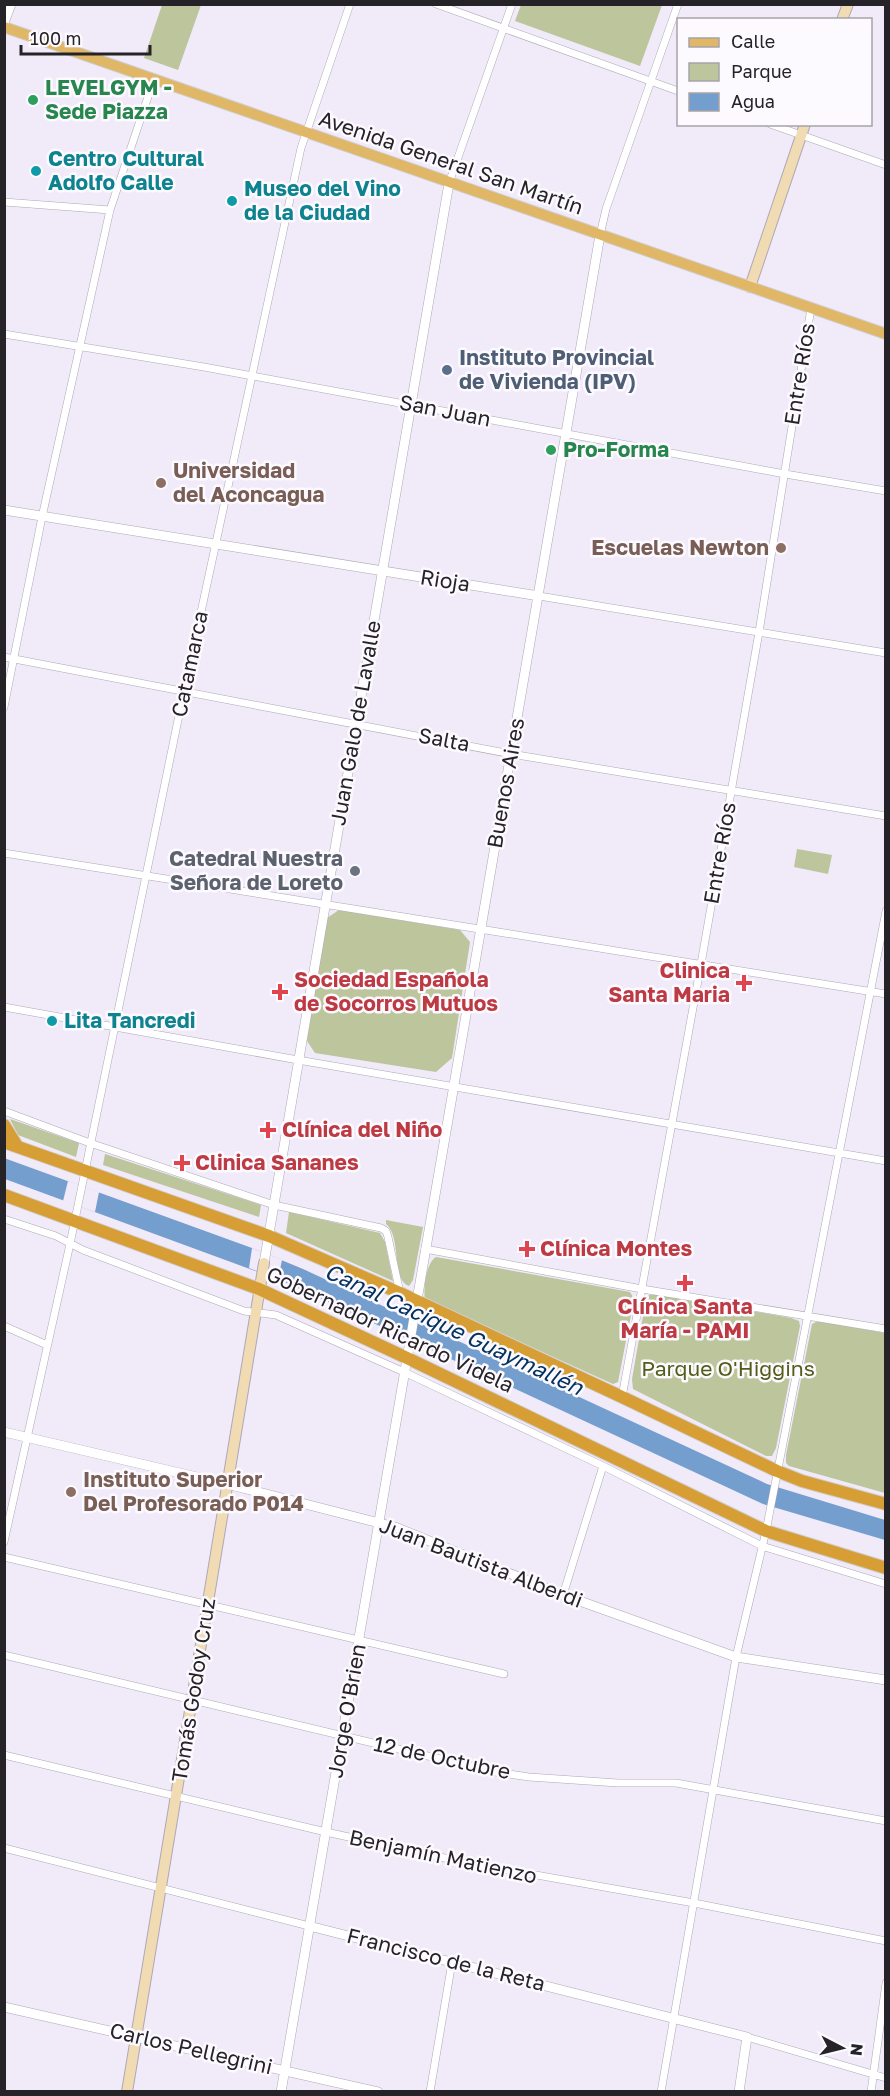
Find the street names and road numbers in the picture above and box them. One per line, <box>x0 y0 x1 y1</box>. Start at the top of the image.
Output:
street label: Avenida General San Martín <box>316 105 587 220</box>
street label: Entre Ríos <box>778 321 820 427</box>
street label: San Juan <box>397 388 493 432</box>
street label: Rioja <box>418 563 472 597</box>
street label: Catamarca <box>165 608 213 719</box>
street label: Juan Galo de Lavalle <box>324 618 386 827</box>
street label: Buenos Aires <box>481 716 529 850</box>
street label: Salta <box>416 721 472 757</box>
street label: Entre Ríos <box>697 800 741 906</box>
street label: Gobernador Ricardo Videla <box>263 1260 518 1398</box>
street label: Juan Bautista Alberdi <box>376 1511 587 1613</box>
street label: Tomás Godoy Cruz <box>166 1596 220 1784</box>
street label: Jorge O'Brien <box>321 1642 371 1780</box>
street label: 12 de Octubre <box>371 1730 513 1784</box>
street label: Benjamín Matienzo <box>347 1823 539 1889</box>
street label: Francisco de la Reta <box>344 1922 548 1996</box>
street label: Carlos Pellegrini <box>107 2017 275 2079</box>

